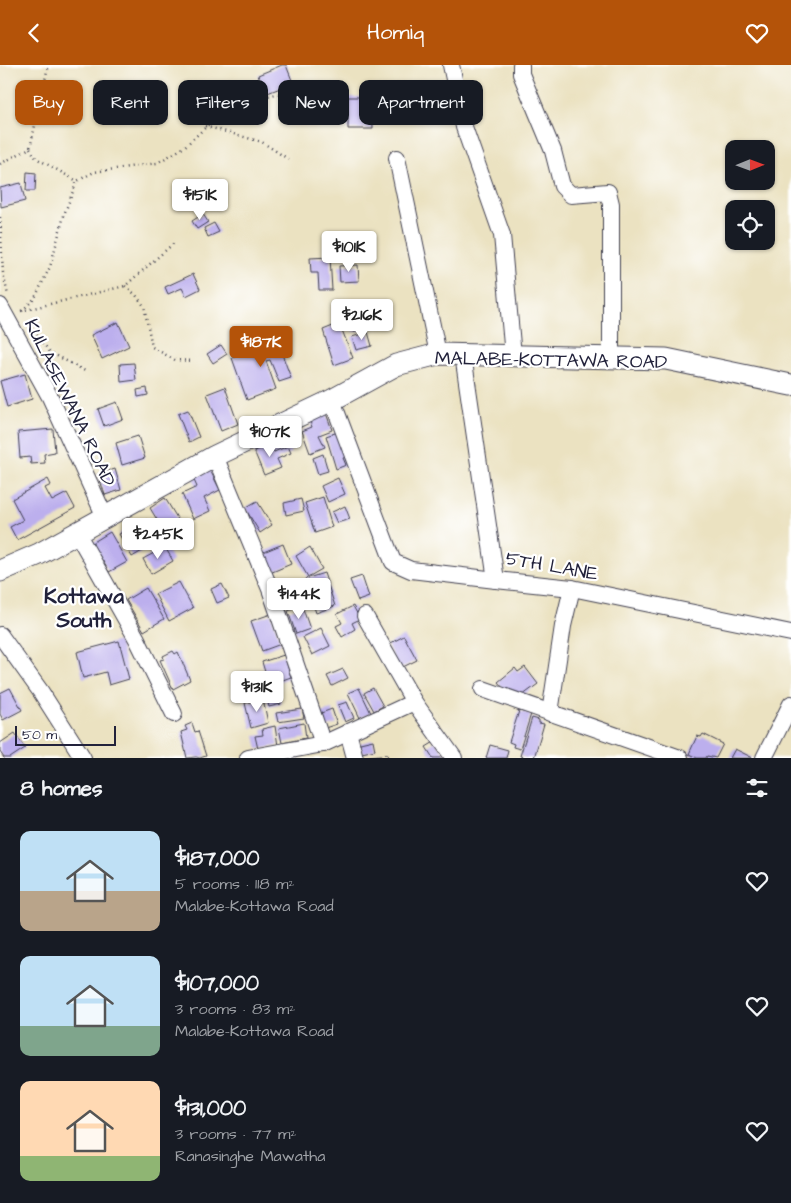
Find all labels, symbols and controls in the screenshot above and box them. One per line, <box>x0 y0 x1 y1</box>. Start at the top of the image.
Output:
text: Homiq <box>367 17 424 48</box>
icon: back <box>20 19 48 47</box>
icon: heart <box>743 19 771 47</box>
chip: Buy <box>15 80 83 125</box>
chip: Rent <box>93 80 168 125</box>
chip: Filters <box>178 80 268 125</box>
chip: New <box>278 80 349 125</box>
chip: Apartment <box>359 80 483 125</box>
north arrow <box>725 140 775 190</box>
map controls <box>725 140 775 250</box>
pin: $151K <box>165 179 235 221</box>
text: $151K <box>183 184 217 206</box>
button: locate <box>725 200 775 250</box>
pin: $101K <box>314 231 384 273</box>
text: $101K <box>333 236 365 258</box>
pin: $216K <box>327 299 397 341</box>
text: $216K <box>342 304 382 326</box>
street label: KULASEWANA ROAD <box>17 314 122 491</box>
pin: $187K <box>226 325 296 368</box>
text: $187K <box>241 331 281 353</box>
street label: MALABE-KOTTAWA ROAD <box>435 345 667 376</box>
pin: $107K <box>235 415 305 458</box>
text: $107K <box>250 421 290 443</box>
pin: $245K <box>123 517 193 560</box>
text: $245K <box>133 523 183 545</box>
street label: 5TH LANE <box>504 545 600 588</box>
pin: $144K <box>264 577 334 620</box>
district label: Kottawa South <box>44 582 124 635</box>
text: $144K <box>278 583 320 605</box>
pin: $131K <box>222 671 292 713</box>
text: $131K <box>242 676 272 698</box>
scale bar <box>15 723 116 746</box>
text: 50 m <box>22 725 57 745</box>
text: 8 homes <box>20 774 102 803</box>
icon: filters <box>743 774 771 802</box>
text: $187,000 <box>175 844 259 873</box>
icon: home <box>60 851 120 911</box>
icon: heart <box>743 867 771 895</box>
text: 5 rooms · 118 m² <box>175 873 294 895</box>
text: Malabe-Kottawa Road <box>175 895 334 917</box>
text: $107,000 <box>175 969 259 998</box>
icon: home <box>60 976 120 1036</box>
icon: heart <box>743 992 771 1020</box>
text: 3 rooms · 83 m² <box>175 998 295 1020</box>
text: Malabe-Kottawa Road <box>175 1020 334 1042</box>
text: $131,000 <box>175 1094 246 1123</box>
icon: home <box>60 1101 120 1161</box>
icon: heart <box>743 1117 771 1145</box>
text: 3 rooms · 77 m² <box>175 1123 296 1145</box>
text: Ranasinghe Mawatha <box>175 1145 325 1167</box>

